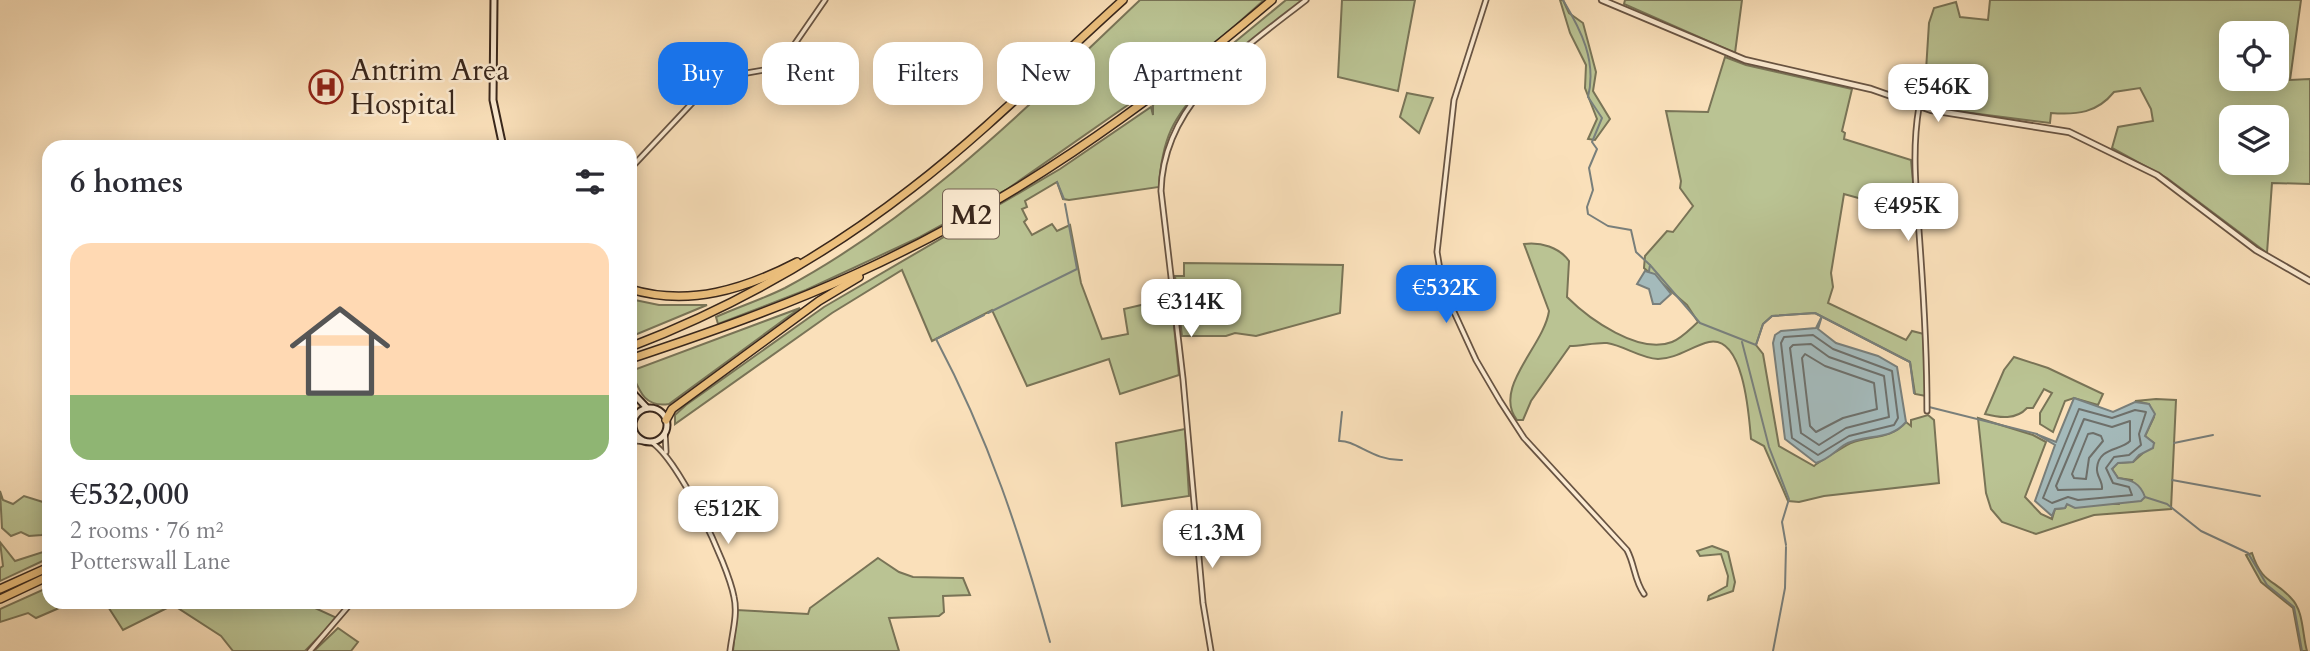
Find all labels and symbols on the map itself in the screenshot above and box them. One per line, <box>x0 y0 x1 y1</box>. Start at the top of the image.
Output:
place label: Antrim Area Hospital <box>350 50 510 125</box>
pin: €546K <box>1889 64 1987 124</box>
hospital icon: Antrim Area Hospital <box>307 68 345 106</box>
pin: €495K <box>1859 184 1957 243</box>
road number: M2 <box>943 190 999 238</box>
pin: €532K <box>1397 266 1495 325</box>
pin: €314K <box>1142 280 1240 339</box>
pin: €512K <box>679 486 777 546</box>
pin: €1.3M <box>1163 510 1261 570</box>

